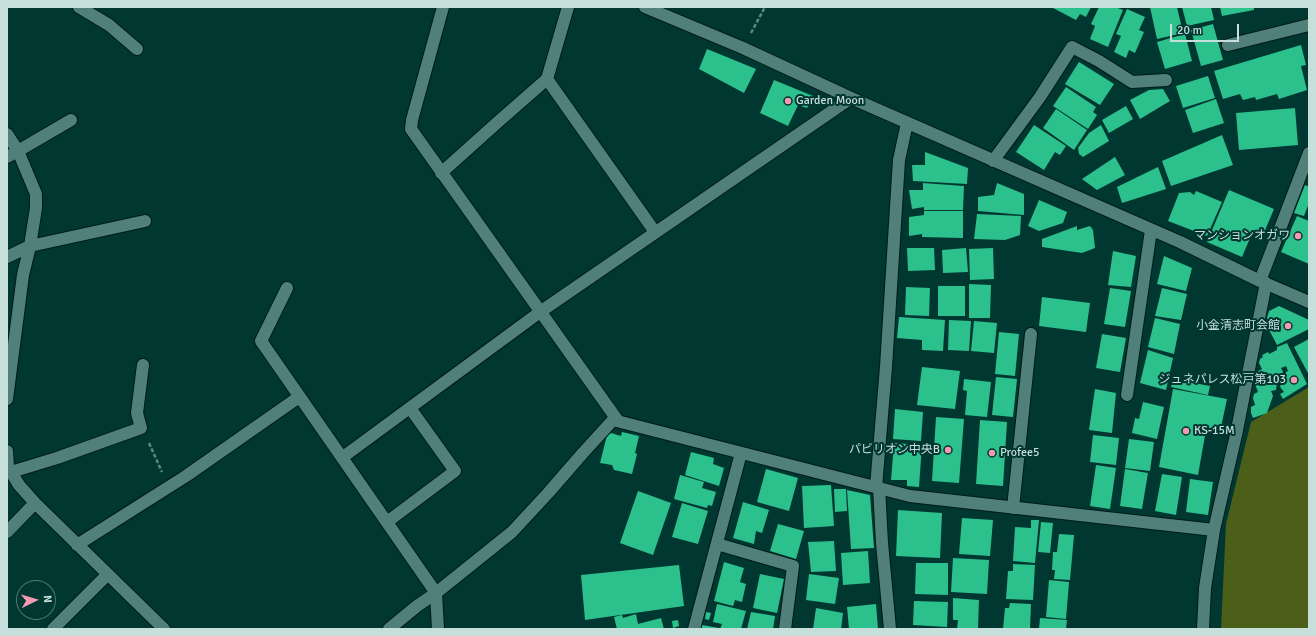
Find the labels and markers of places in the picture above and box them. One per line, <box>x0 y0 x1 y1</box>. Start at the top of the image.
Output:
place label: Garden Moon <box>796 94 864 108</box>
marker: Garden Moon <box>783 96 793 106</box>
place label: マンションオガワ <box>1194 229 1290 243</box>
marker: マンションオガワ <box>1293 231 1303 241</box>
place label: 小金清志町会館 <box>1196 319 1280 333</box>
marker: 小金清志町会館 <box>1283 321 1293 331</box>
place label: ジュネパレス松戸第103 <box>1159 373 1286 387</box>
marker: ジュネパレス松戸第103 <box>1289 375 1299 385</box>
place label: KS-15M <box>1194 424 1235 438</box>
marker: KS-15M <box>1181 426 1191 436</box>
place label: パビリオン中央B <box>849 443 940 457</box>
marker: パビリオン中央B <box>943 445 953 455</box>
place label: Profee5 <box>1000 446 1039 460</box>
marker: Profee5 <box>987 448 997 458</box>

